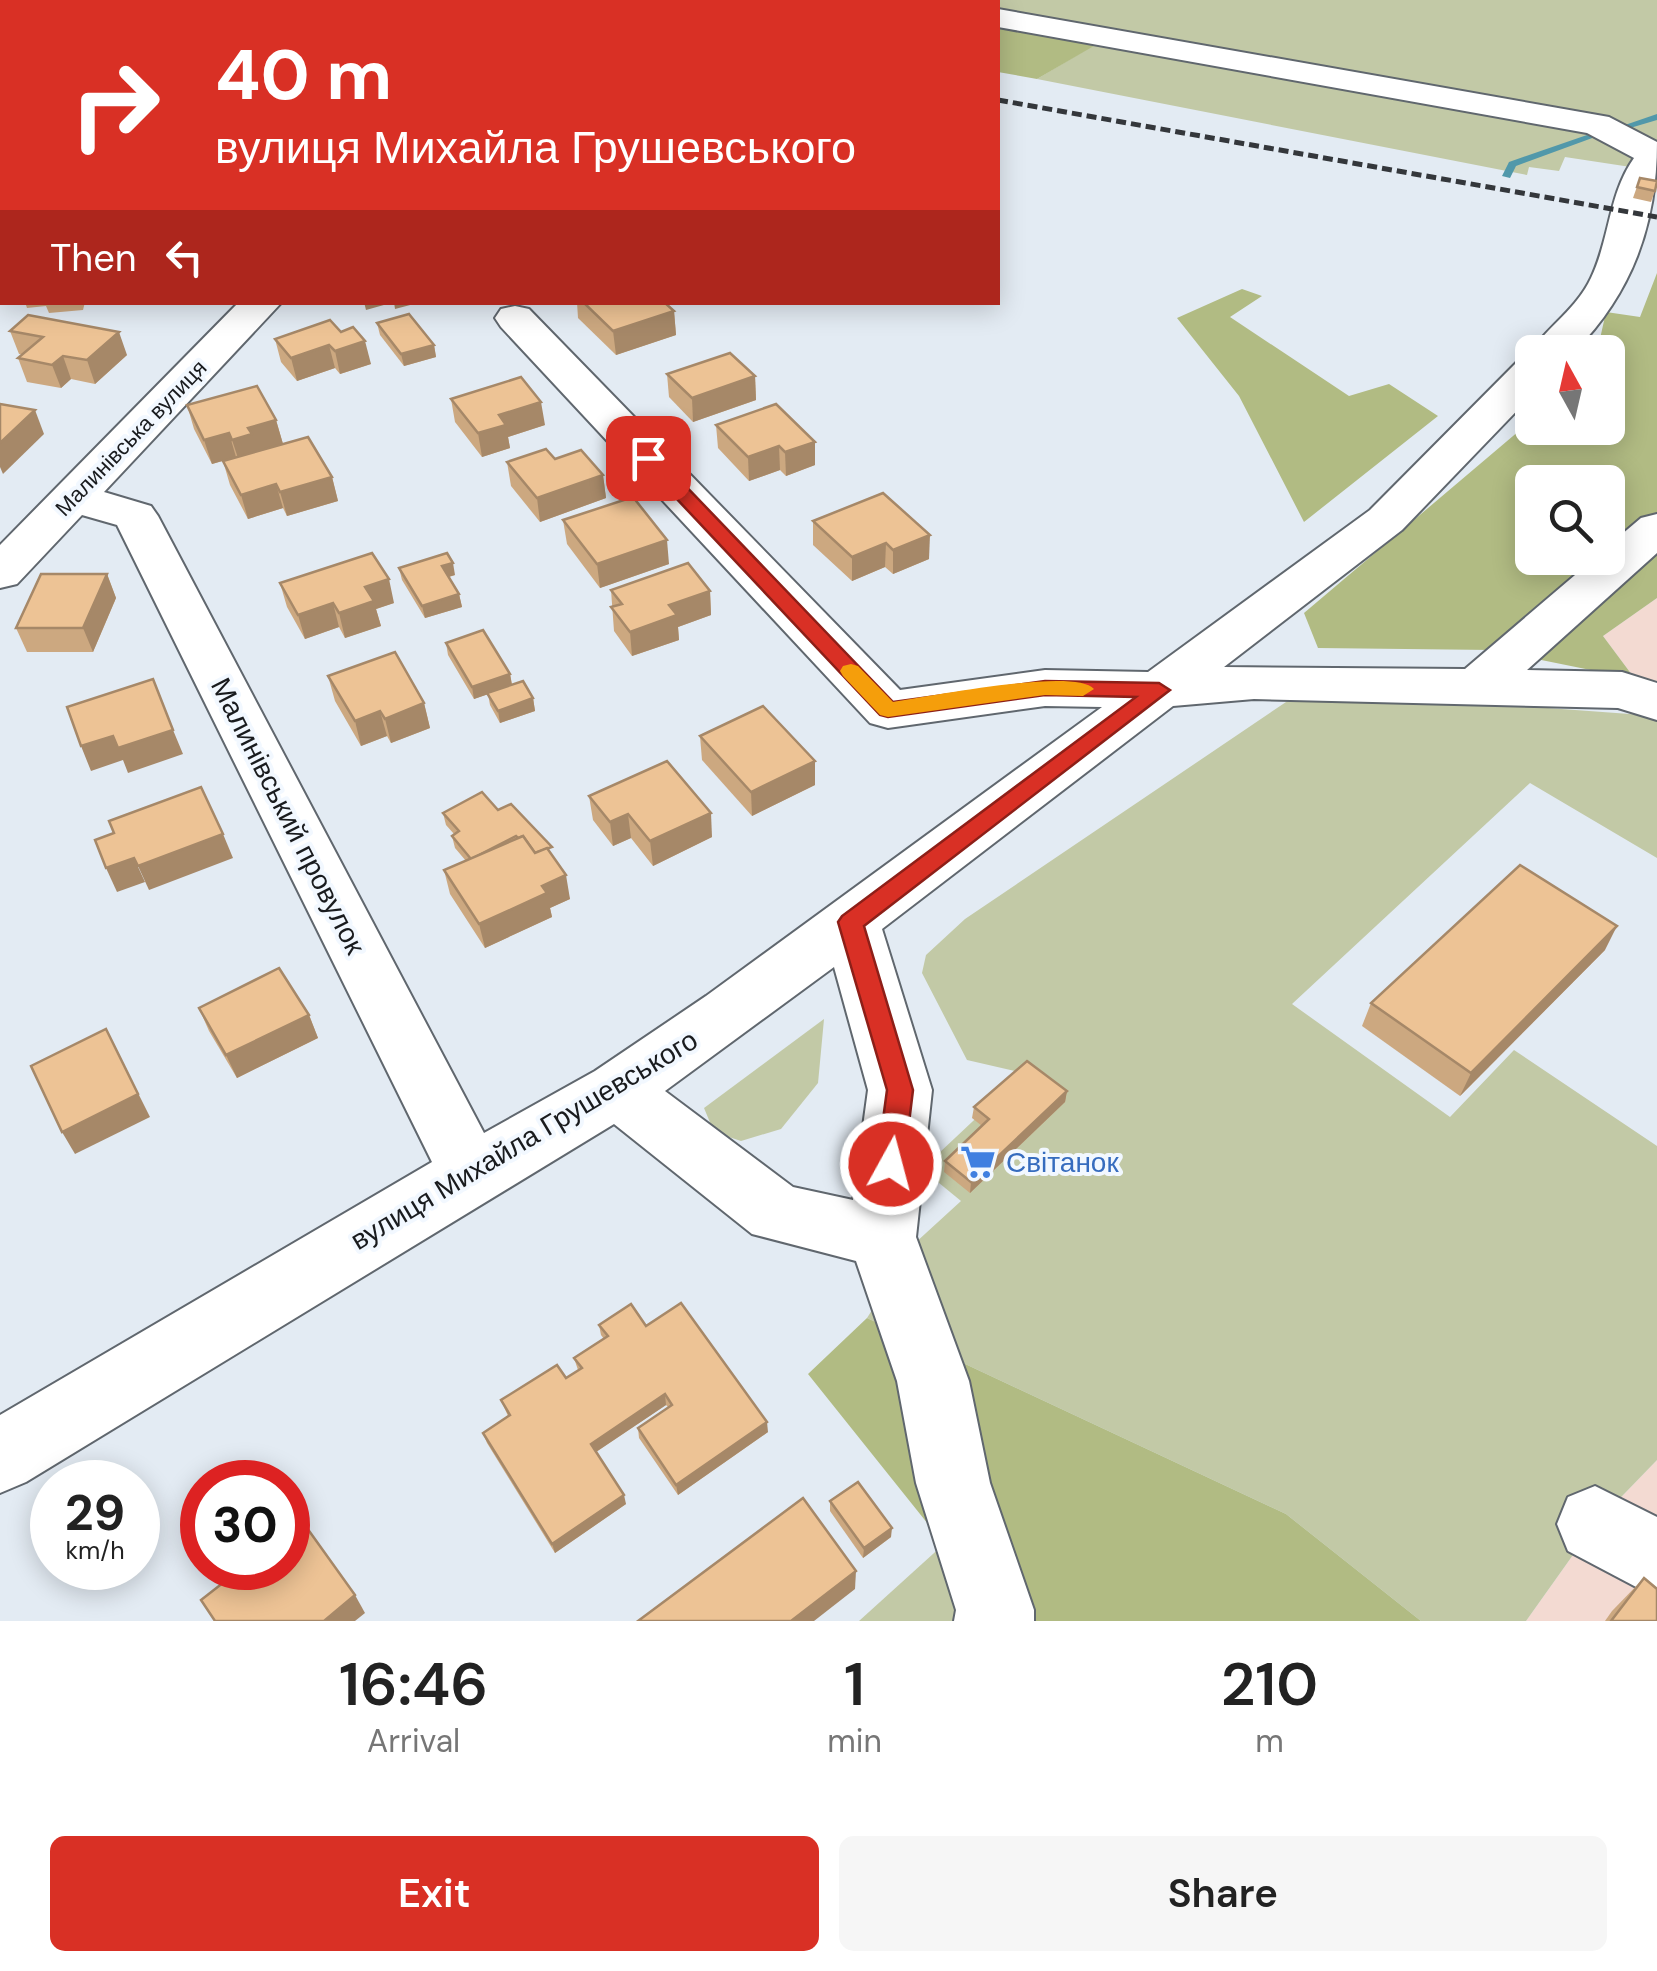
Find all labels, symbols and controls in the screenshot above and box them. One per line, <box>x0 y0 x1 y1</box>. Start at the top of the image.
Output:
text: 40 m <box>215 30 392 121</box>
icon: right <box>50 40 180 170</box>
text: вулиця Михайла Грушевського <box>215 118 856 177</box>
icon: left <box>157 230 212 285</box>
text: Then <box>50 233 137 283</box>
north arrow <box>1515 335 1625 445</box>
map controls <box>1515 335 1625 575</box>
street label: Малинівська вулиця <box>49 354 213 522</box>
pin <box>606 416 691 501</box>
icon: arrive <box>621 431 676 486</box>
button: search <box>1515 465 1625 575</box>
street label: Малинівський провулок <box>202 672 374 961</box>
street label: вулиця Михайла Грушевського <box>344 1021 704 1259</box>
position arrow <box>839 1112 943 1216</box>
supermarket icon: Світанок <box>959 1143 997 1181</box>
place label: Світанок <box>1006 1144 1119 1181</box>
speed limit sign: 30 <box>180 1460 310 1590</box>
text: 29 <box>65 1480 125 1546</box>
text: km/h <box>65 1534 125 1567</box>
text: 16:46 <box>339 1645 488 1724</box>
text: 1 <box>844 1645 865 1724</box>
text: 210 <box>1221 1645 1318 1724</box>
text: Arrival <box>367 1720 460 1762</box>
text: min <box>827 1720 882 1762</box>
text: m <box>1255 1720 1284 1762</box>
button: Exit <box>50 1836 819 1951</box>
button: Share <box>839 1836 1607 1951</box>

